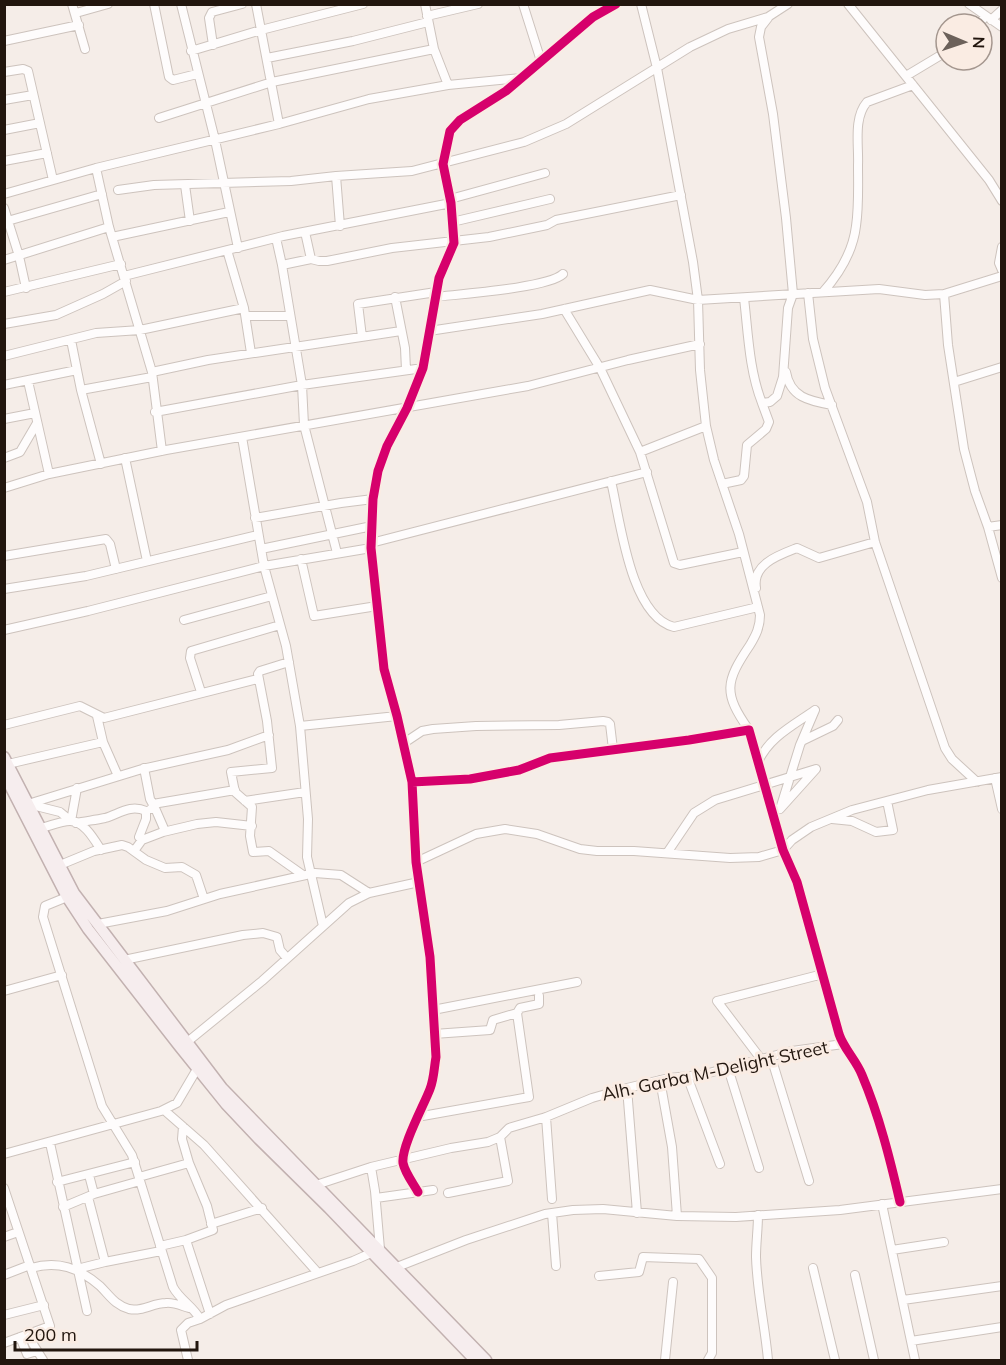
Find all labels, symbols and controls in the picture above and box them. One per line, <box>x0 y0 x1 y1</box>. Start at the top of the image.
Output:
north arrow <box>934 12 994 72</box>
text: N <box>969 36 989 49</box>
street label: Alh. Garba M-Delight Street <box>600 1035 830 1106</box>
scale bar <box>15 1314 196 1352</box>
text: 200 m <box>24 1323 77 1346</box>

